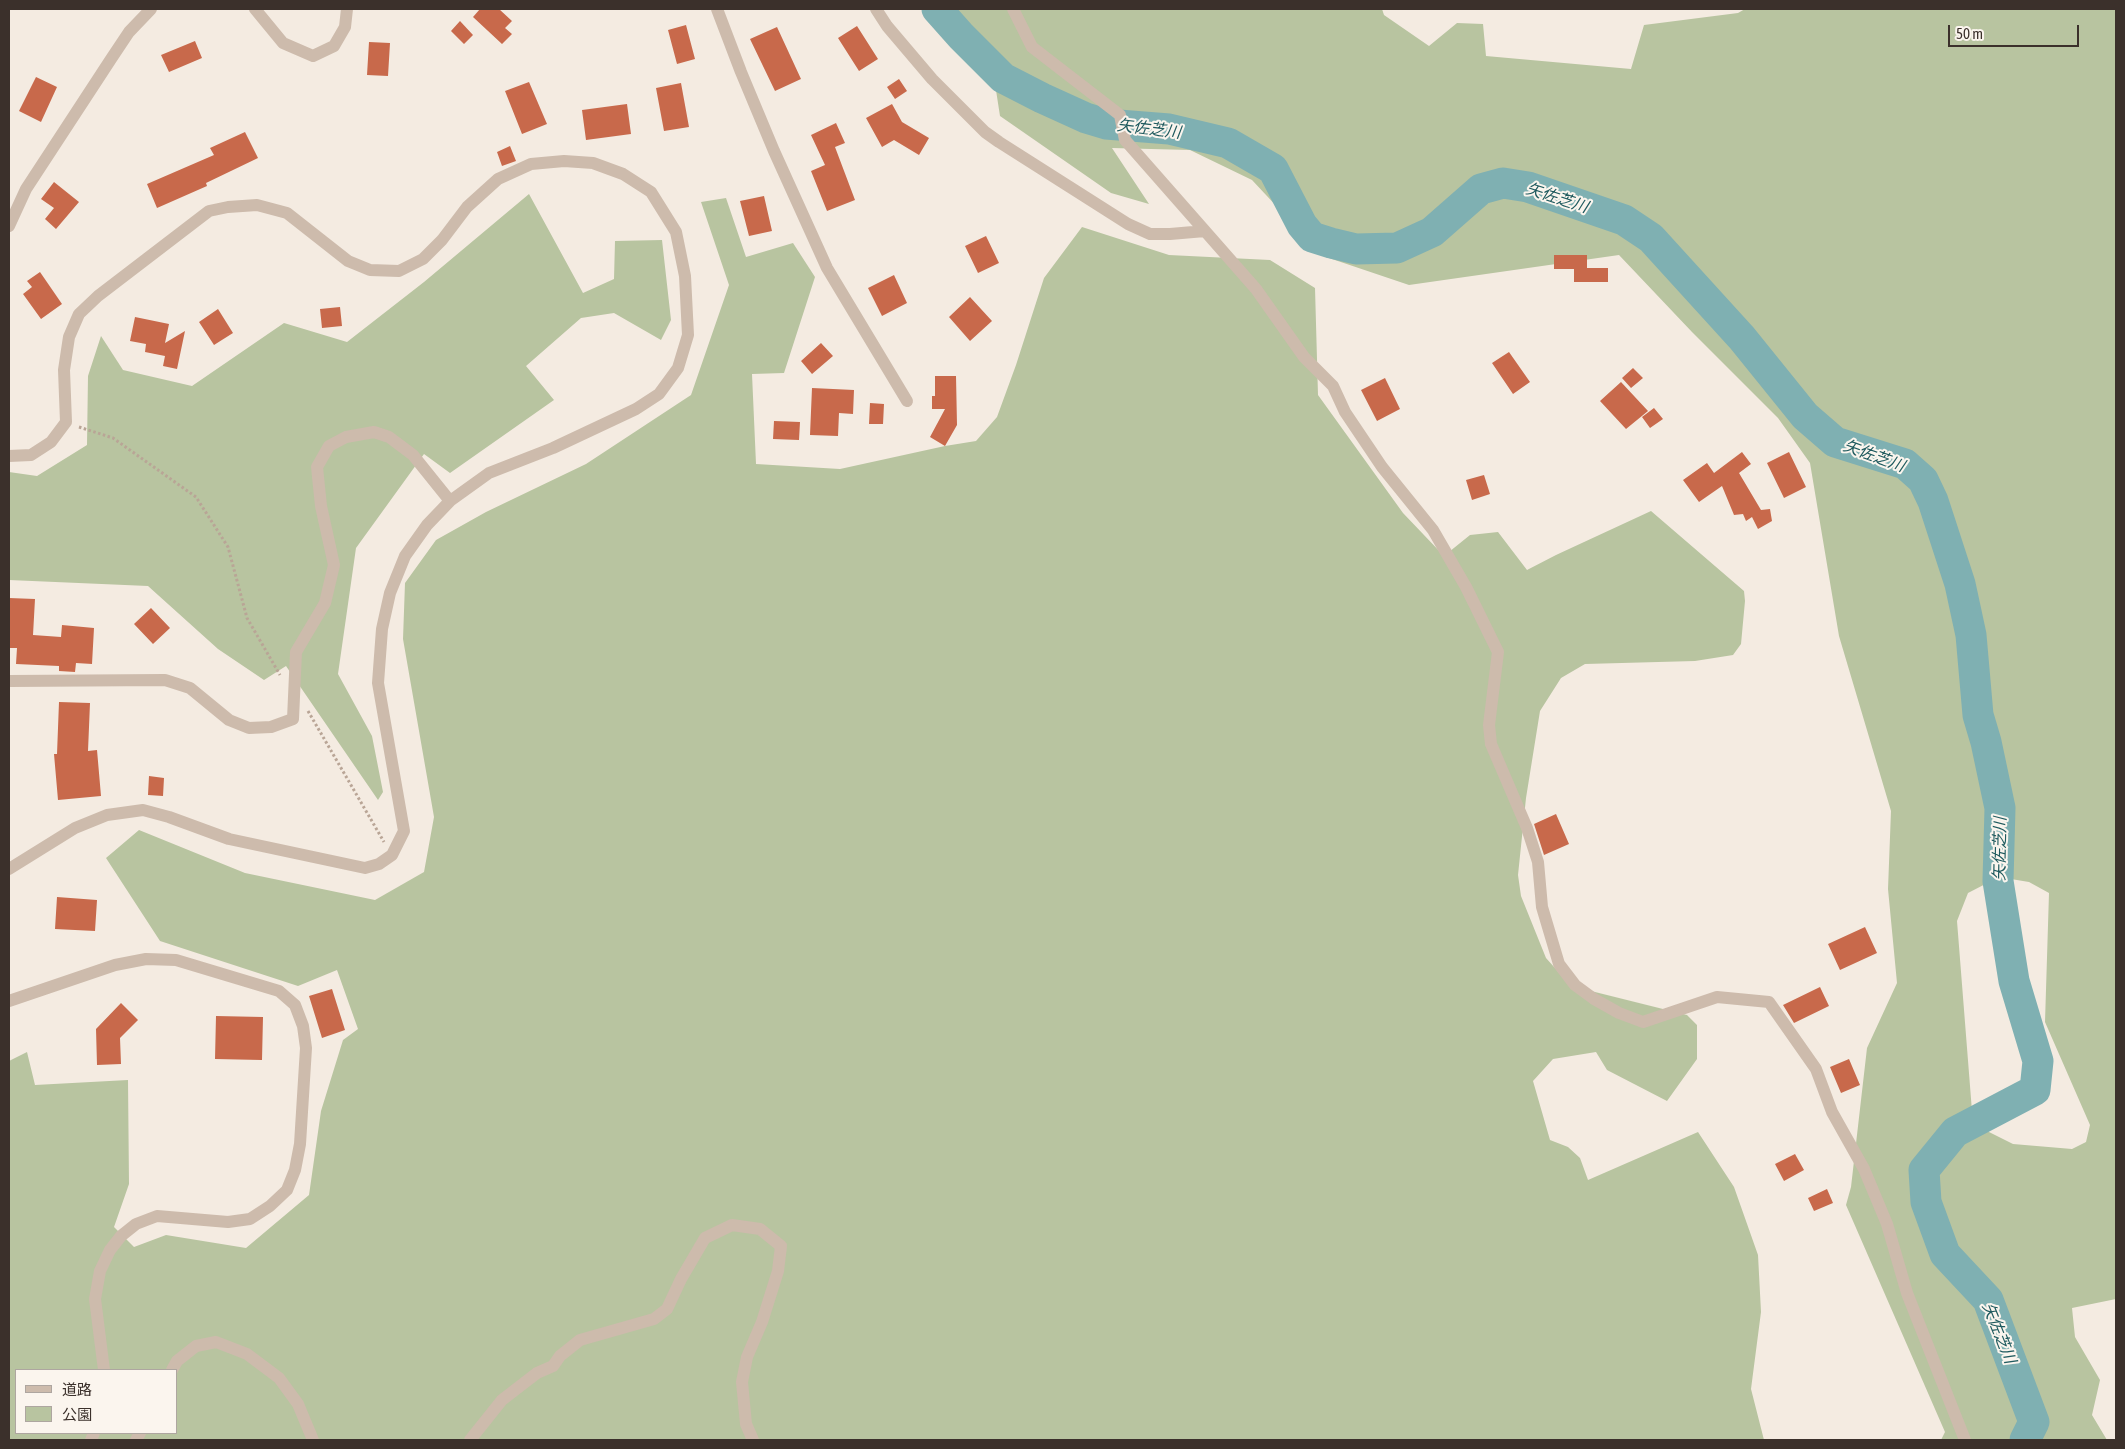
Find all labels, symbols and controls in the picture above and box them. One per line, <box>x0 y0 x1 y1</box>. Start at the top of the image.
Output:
scale bar <box>1950 15 2081 47</box>
text: 50 m <box>1956 25 1983 42</box>
water label: 矢佐芝川 <box>1116 116 1182 142</box>
water label: 矢佐芝川 <box>1524 179 1590 217</box>
water label: 矢佐芝川 <box>1841 436 1907 476</box>
water label: 矢佐芝川 <box>1990 817 2010 881</box>
water label: 矢佐芝川 <box>1978 1300 2020 1366</box>
legend <box>15 1369 178 1434</box>
text: 道路 <box>62 1381 92 1398</box>
text: 公園 <box>62 1406 92 1423</box>

